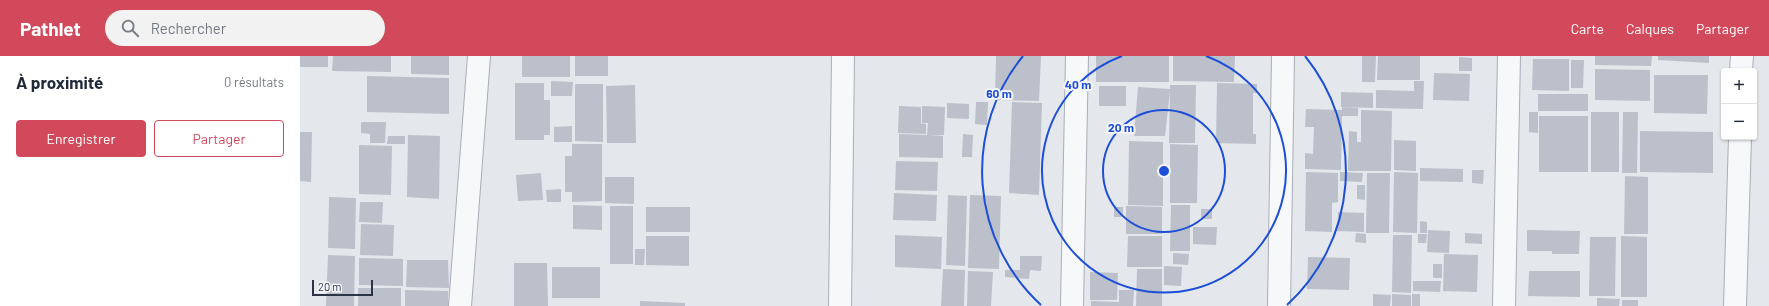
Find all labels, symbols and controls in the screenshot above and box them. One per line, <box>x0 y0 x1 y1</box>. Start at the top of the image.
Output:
search box <box>105 10 385 46</box>
text: Pathlet <box>20 17 81 40</box>
icon: search <box>119 17 141 39</box>
text: Rechercher <box>151 19 226 37</box>
text: Carte <box>1571 20 1604 37</box>
text: Calques <box>1626 20 1674 37</box>
text: Partager <box>1696 20 1749 37</box>
map controls <box>1721 68 1757 140</box>
button: + <box>1721 68 1757 104</box>
text: À proximité <box>16 72 103 92</box>
text: 0 résultats <box>224 74 284 90</box>
text: 40 m <box>1065 77 1091 91</box>
text: 60 m <box>986 86 1012 100</box>
button: − <box>1721 104 1757 140</box>
button: Enregistrer <box>16 120 146 157</box>
button: Partager <box>154 120 284 157</box>
text: 20 m <box>1108 120 1134 134</box>
centre of rings <box>1157 164 1171 178</box>
scale bar <box>312 278 373 297</box>
text: 20 m <box>318 280 341 293</box>

